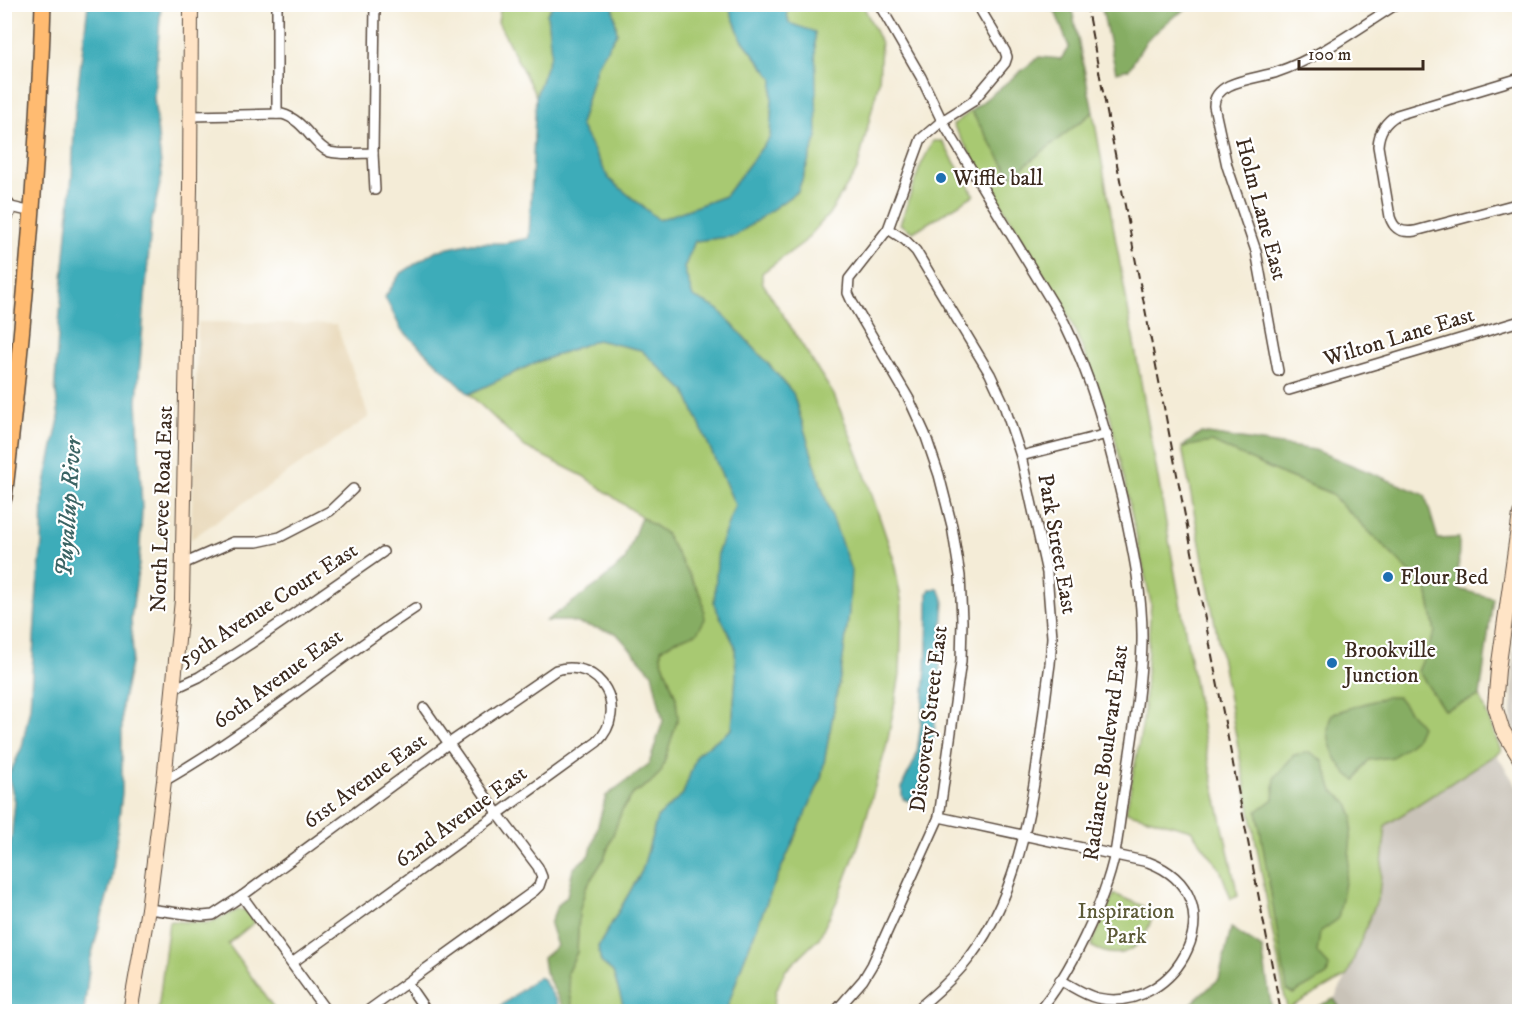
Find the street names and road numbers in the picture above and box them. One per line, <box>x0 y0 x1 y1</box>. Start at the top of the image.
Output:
street label: Holm Lane East <box>1229 135 1293 283</box>
street label: Wilton Lane East <box>1319 301 1478 373</box>
street label: North Levee Road East <box>145 405 179 613</box>
street label: Park Street East <box>1031 472 1083 616</box>
street label: 59th Avenue Court East <box>173 537 363 673</box>
street label: 60th Avenue East <box>208 623 348 735</box>
street label: Discovery Street East <box>904 624 954 814</box>
street label: Radiance Boulevard East <box>1077 643 1135 863</box>
street label: 61st Avenue East <box>298 727 432 835</box>
street label: 62nd Avenue East <box>390 760 532 874</box>

